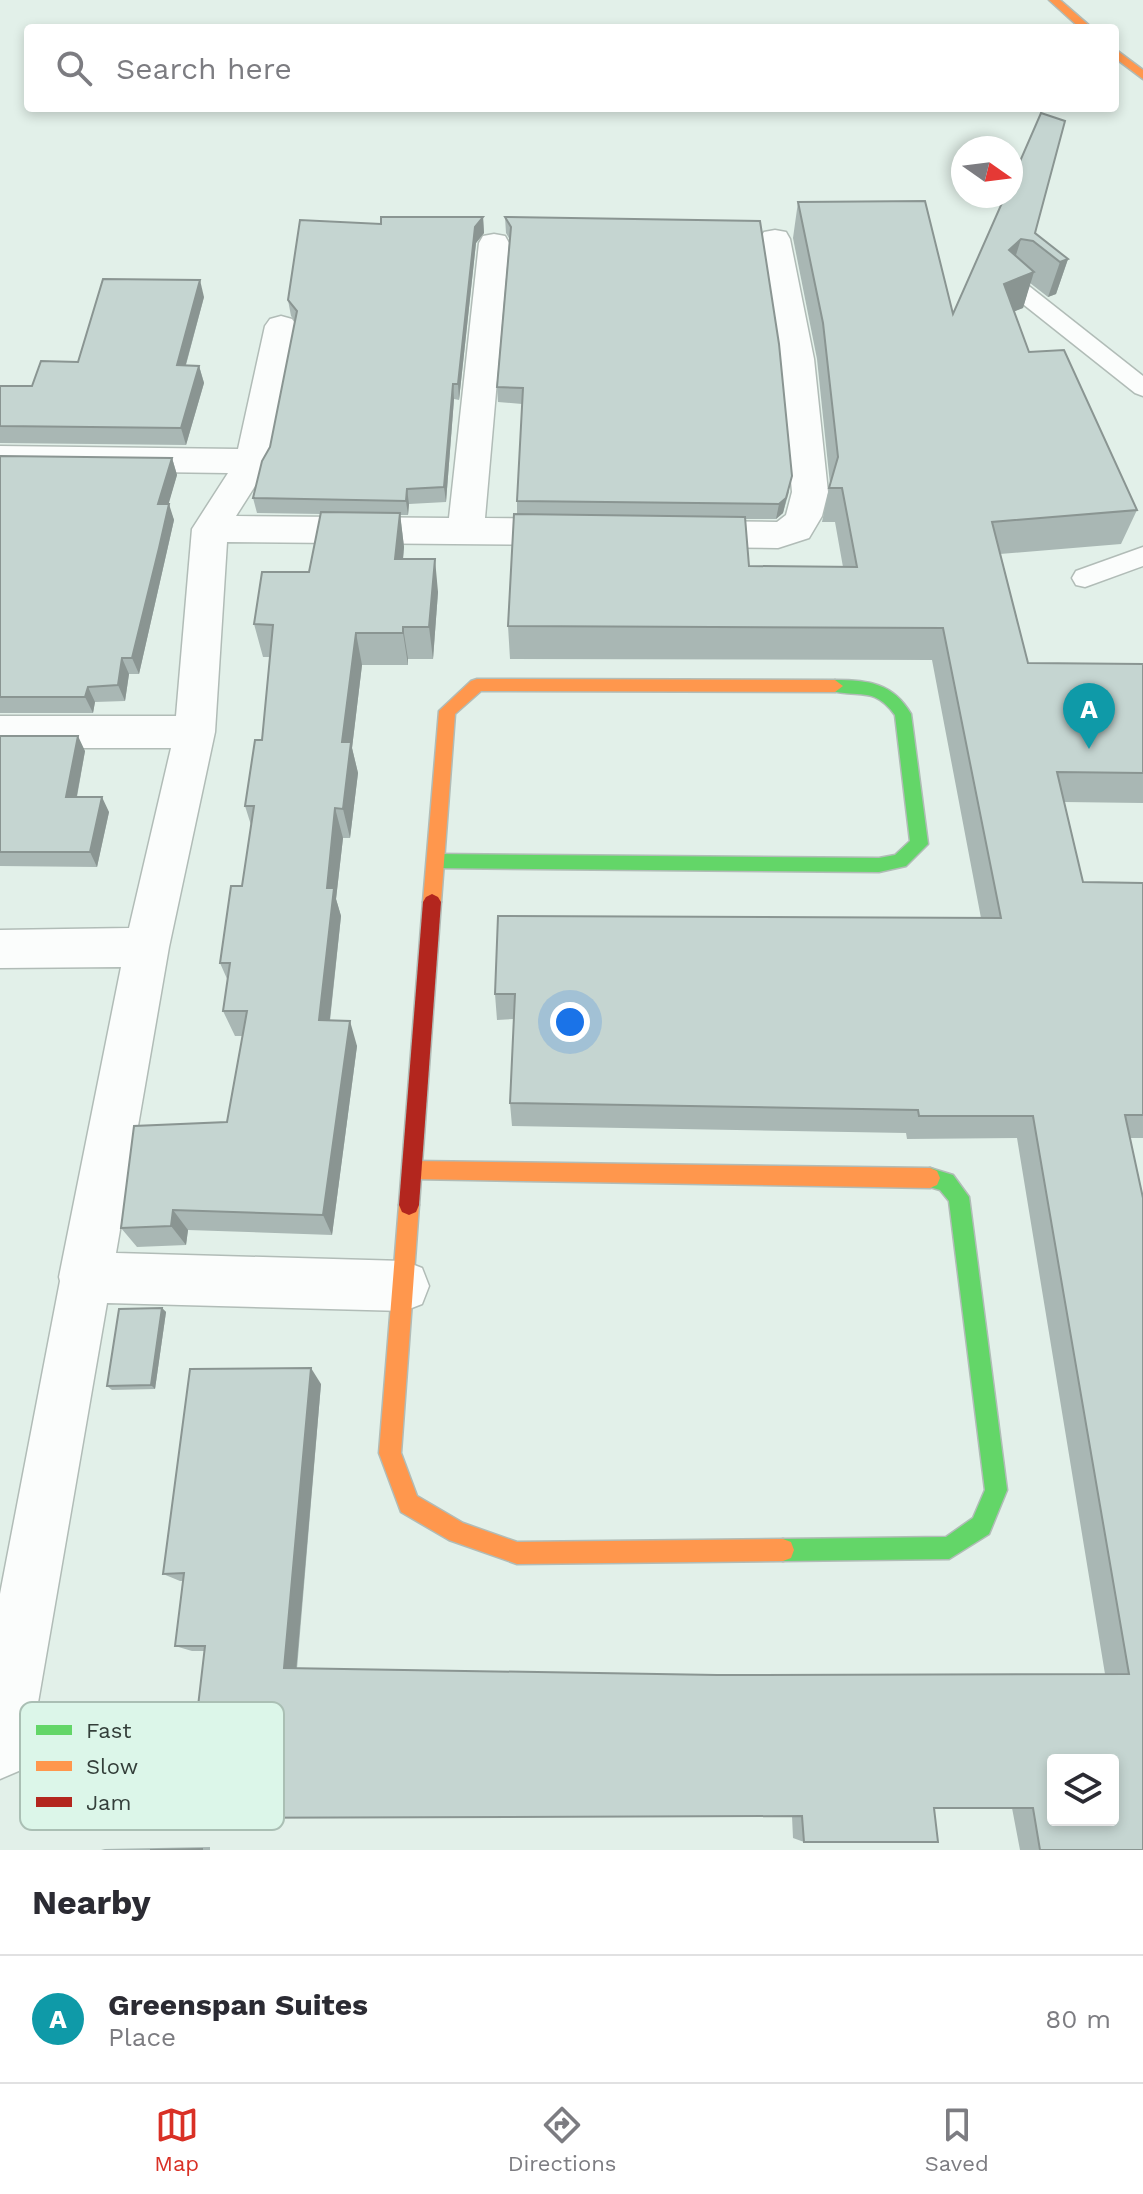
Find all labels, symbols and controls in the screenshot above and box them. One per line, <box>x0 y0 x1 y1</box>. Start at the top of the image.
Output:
search box <box>24 24 1119 112</box>
icon: search <box>52 46 96 90</box>
text: Search here <box>116 51 292 86</box>
north arrow <box>951 136 1023 208</box>
pin: A <box>1063 683 1115 749</box>
your location <box>550 1002 590 1042</box>
legend <box>20 1702 284 1830</box>
text: Fast <box>86 1718 132 1743</box>
text: Slow <box>86 1754 138 1779</box>
map controls <box>1047 1754 1119 1826</box>
button: layers <box>1047 1754 1119 1826</box>
text: Jam <box>86 1790 131 1815</box>
text: Nearby <box>32 1882 151 1922</box>
text: Greenspan Suites <box>108 1987 368 2022</box>
text: A <box>49 2004 67 2034</box>
text: 80 m <box>1045 2004 1111 2034</box>
text: Place <box>108 2022 176 2052</box>
tab: Map <box>154 2103 199 2176</box>
tab: Directions <box>508 2103 616 2176</box>
tab: Saved <box>925 2103 989 2176</box>

